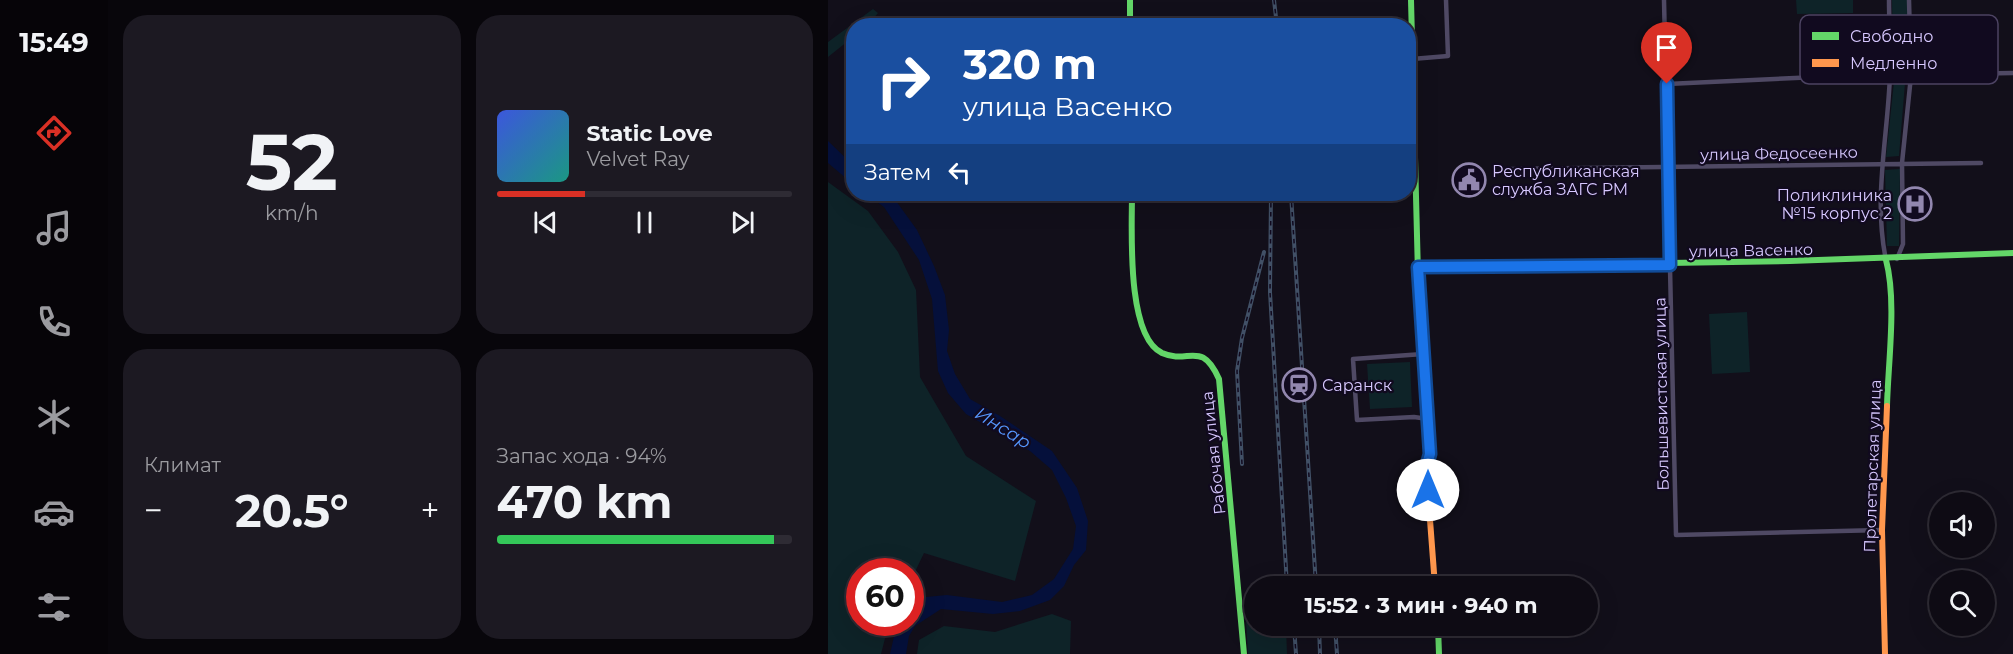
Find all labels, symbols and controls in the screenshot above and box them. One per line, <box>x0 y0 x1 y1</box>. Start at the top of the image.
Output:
legend <box>1800 15 1998 84</box>
pin <box>1641 22 1692 84</box>
text: 15:49 <box>19 26 89 59</box>
text: Свободно <box>1850 27 1933 46</box>
icon: arrive <box>1650 31 1683 64</box>
text: 320 m <box>963 38 1097 90</box>
icon: right <box>864 42 942 120</box>
text: Медленно <box>1850 54 1937 73</box>
text: улица Васенко <box>963 90 1173 123</box>
icon: directions <box>33 112 75 154</box>
text: 52 <box>246 114 338 210</box>
text: Static Love <box>587 120 713 147</box>
street label: улица Федосеенко <box>1699 143 1858 164</box>
text: Velvet Ray <box>587 147 689 171</box>
icon: left <box>943 156 976 189</box>
text: Затем <box>864 159 931 186</box>
public building icon: Республиканская служба ЗАГС РМ <box>1451 162 1487 198</box>
place label: Республиканская служба ЗАГС РМ <box>1492 162 1640 199</box>
place label: Поликлиника №15 корпус 2 <box>1777 186 1892 223</box>
hospital icon: Поликлиника №15 корпус 2 <box>1897 186 1933 222</box>
text: km/h <box>265 201 318 225</box>
icon: previous <box>529 206 562 239</box>
icon: pause <box>628 206 661 239</box>
icon: next <box>726 206 759 239</box>
icon: music <box>33 207 75 249</box>
street label: улица Васенко <box>1688 240 1813 261</box>
street label: Большевистская улица <box>1650 297 1673 491</box>
icon: phone <box>33 301 75 343</box>
station icon: Саранск <box>1281 367 1317 403</box>
place label: Саранск <box>1322 376 1393 395</box>
street label: Пролетарская улица <box>1860 379 1885 553</box>
street label: Рабочая улица <box>1198 390 1229 516</box>
icon: climate <box>33 396 75 438</box>
water label: Инсар <box>971 402 1035 454</box>
text: Запас хода · 94% <box>497 444 667 468</box>
text: Климат <box>144 453 221 477</box>
position arrow <box>1396 458 1460 522</box>
text: 470 km <box>497 474 672 529</box>
text: 20.5° <box>235 483 349 538</box>
text: − <box>144 490 163 530</box>
text: + <box>421 490 440 530</box>
icon: car <box>33 491 75 533</box>
map controls <box>1929 492 1995 636</box>
button: sound <box>1929 492 1995 558</box>
speed limit sign: 60 <box>846 558 924 636</box>
button: search <box>1929 570 1995 636</box>
icon: filters <box>33 586 75 628</box>
text: 15:52 · 3 мин · 940 m <box>1304 592 1538 619</box>

